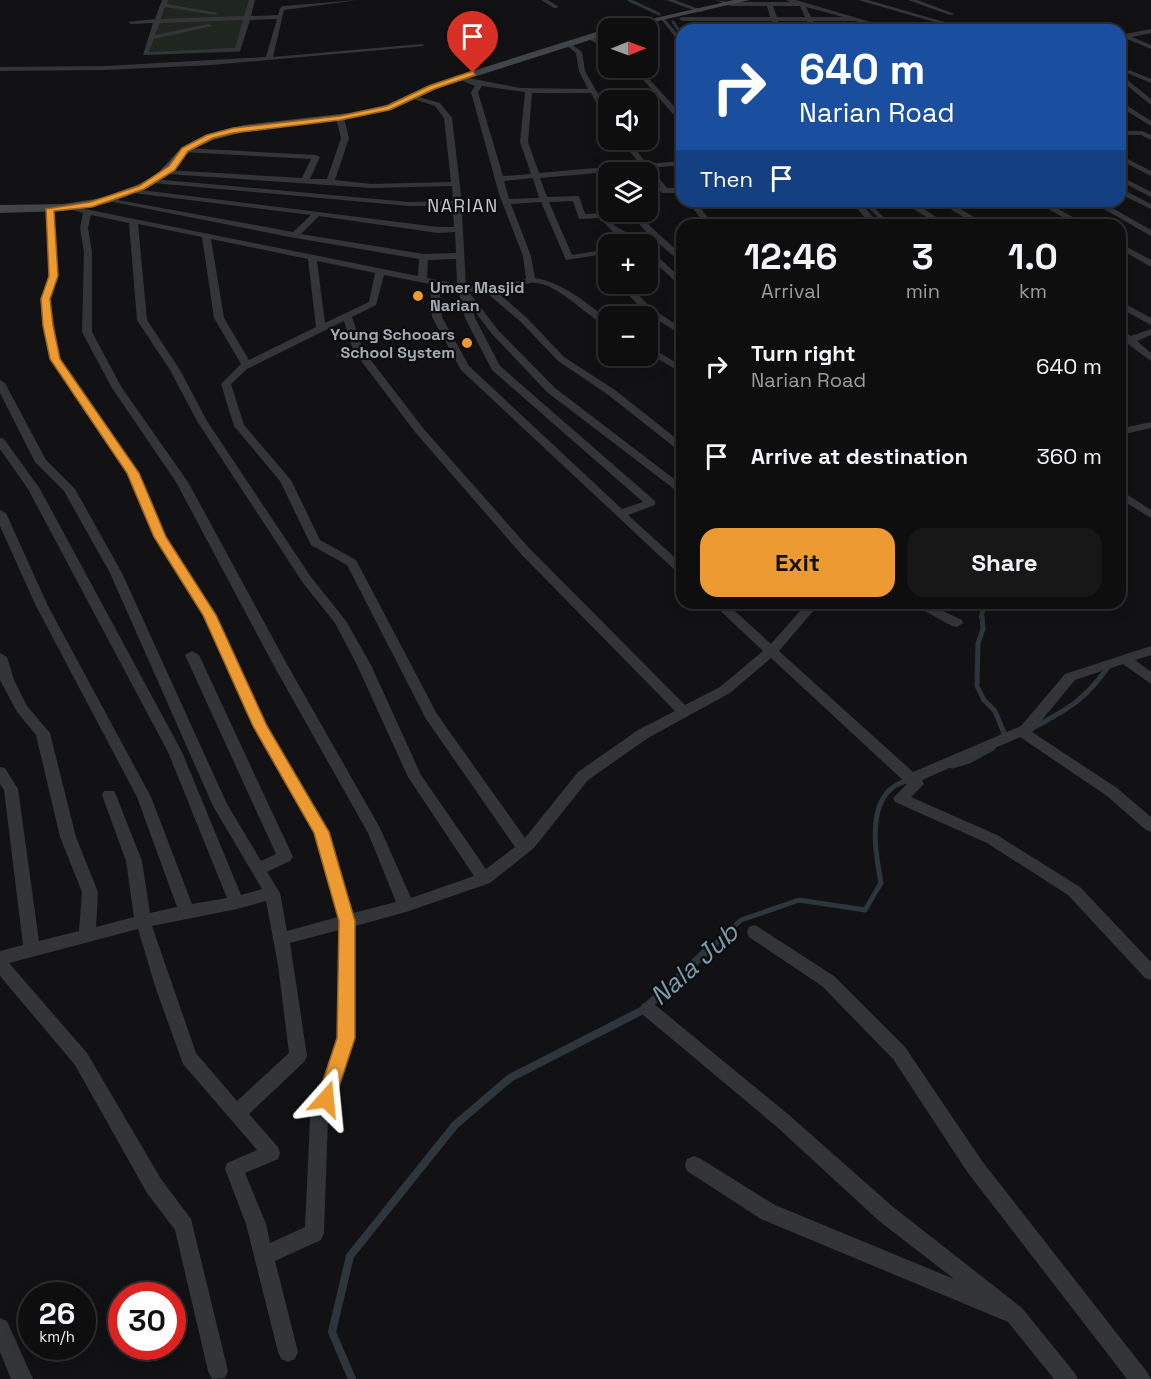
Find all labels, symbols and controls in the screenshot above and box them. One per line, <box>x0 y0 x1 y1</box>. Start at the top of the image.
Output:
pin <box>447 11 498 73</box>
north arrow <box>598 18 658 78</box>
map controls <box>598 18 658 366</box>
icon: arrive <box>456 20 489 53</box>
text: 640 m <box>799 43 925 96</box>
icon: right <box>700 48 778 126</box>
button: sound <box>598 90 658 150</box>
text: Narian Road <box>799 95 955 130</box>
button: layers <box>598 162 658 222</box>
icon: arrive <box>765 162 798 195</box>
text: Then <box>700 165 753 193</box>
district label: NARIAN <box>427 194 499 217</box>
button: + <box>598 234 658 294</box>
text: 12:46 <box>744 234 838 280</box>
text: 3 <box>912 234 934 280</box>
text: 1.0 <box>1008 234 1058 280</box>
place label: Umer Masjid Narian <box>430 277 524 316</box>
text: Arrival <box>761 278 821 304</box>
text: min <box>906 278 940 304</box>
text: km <box>1019 278 1047 304</box>
marker: Umer Masjid Narian <box>411 289 425 303</box>
button: − <box>598 306 658 366</box>
place label: Young Schooars School System <box>330 324 455 363</box>
marker: Young Schooars School System <box>460 336 474 350</box>
text: Turn right <box>751 339 856 367</box>
icon: right <box>700 350 733 383</box>
text: 640 m <box>1036 352 1102 380</box>
text: Narian Road <box>751 367 866 393</box>
icon: arrive <box>700 440 733 473</box>
text: Arrive at destination <box>751 442 968 470</box>
text: 360 m <box>1037 442 1102 470</box>
button: Exit <box>700 528 895 597</box>
button: Share <box>907 528 1102 597</box>
water label: Nala Jub <box>643 915 746 1013</box>
position arrow <box>294 1067 358 1131</box>
speed limit sign: 30 <box>108 1282 186 1360</box>
text: 26 <box>39 1294 75 1333</box>
text: km/h <box>39 1327 75 1346</box>

